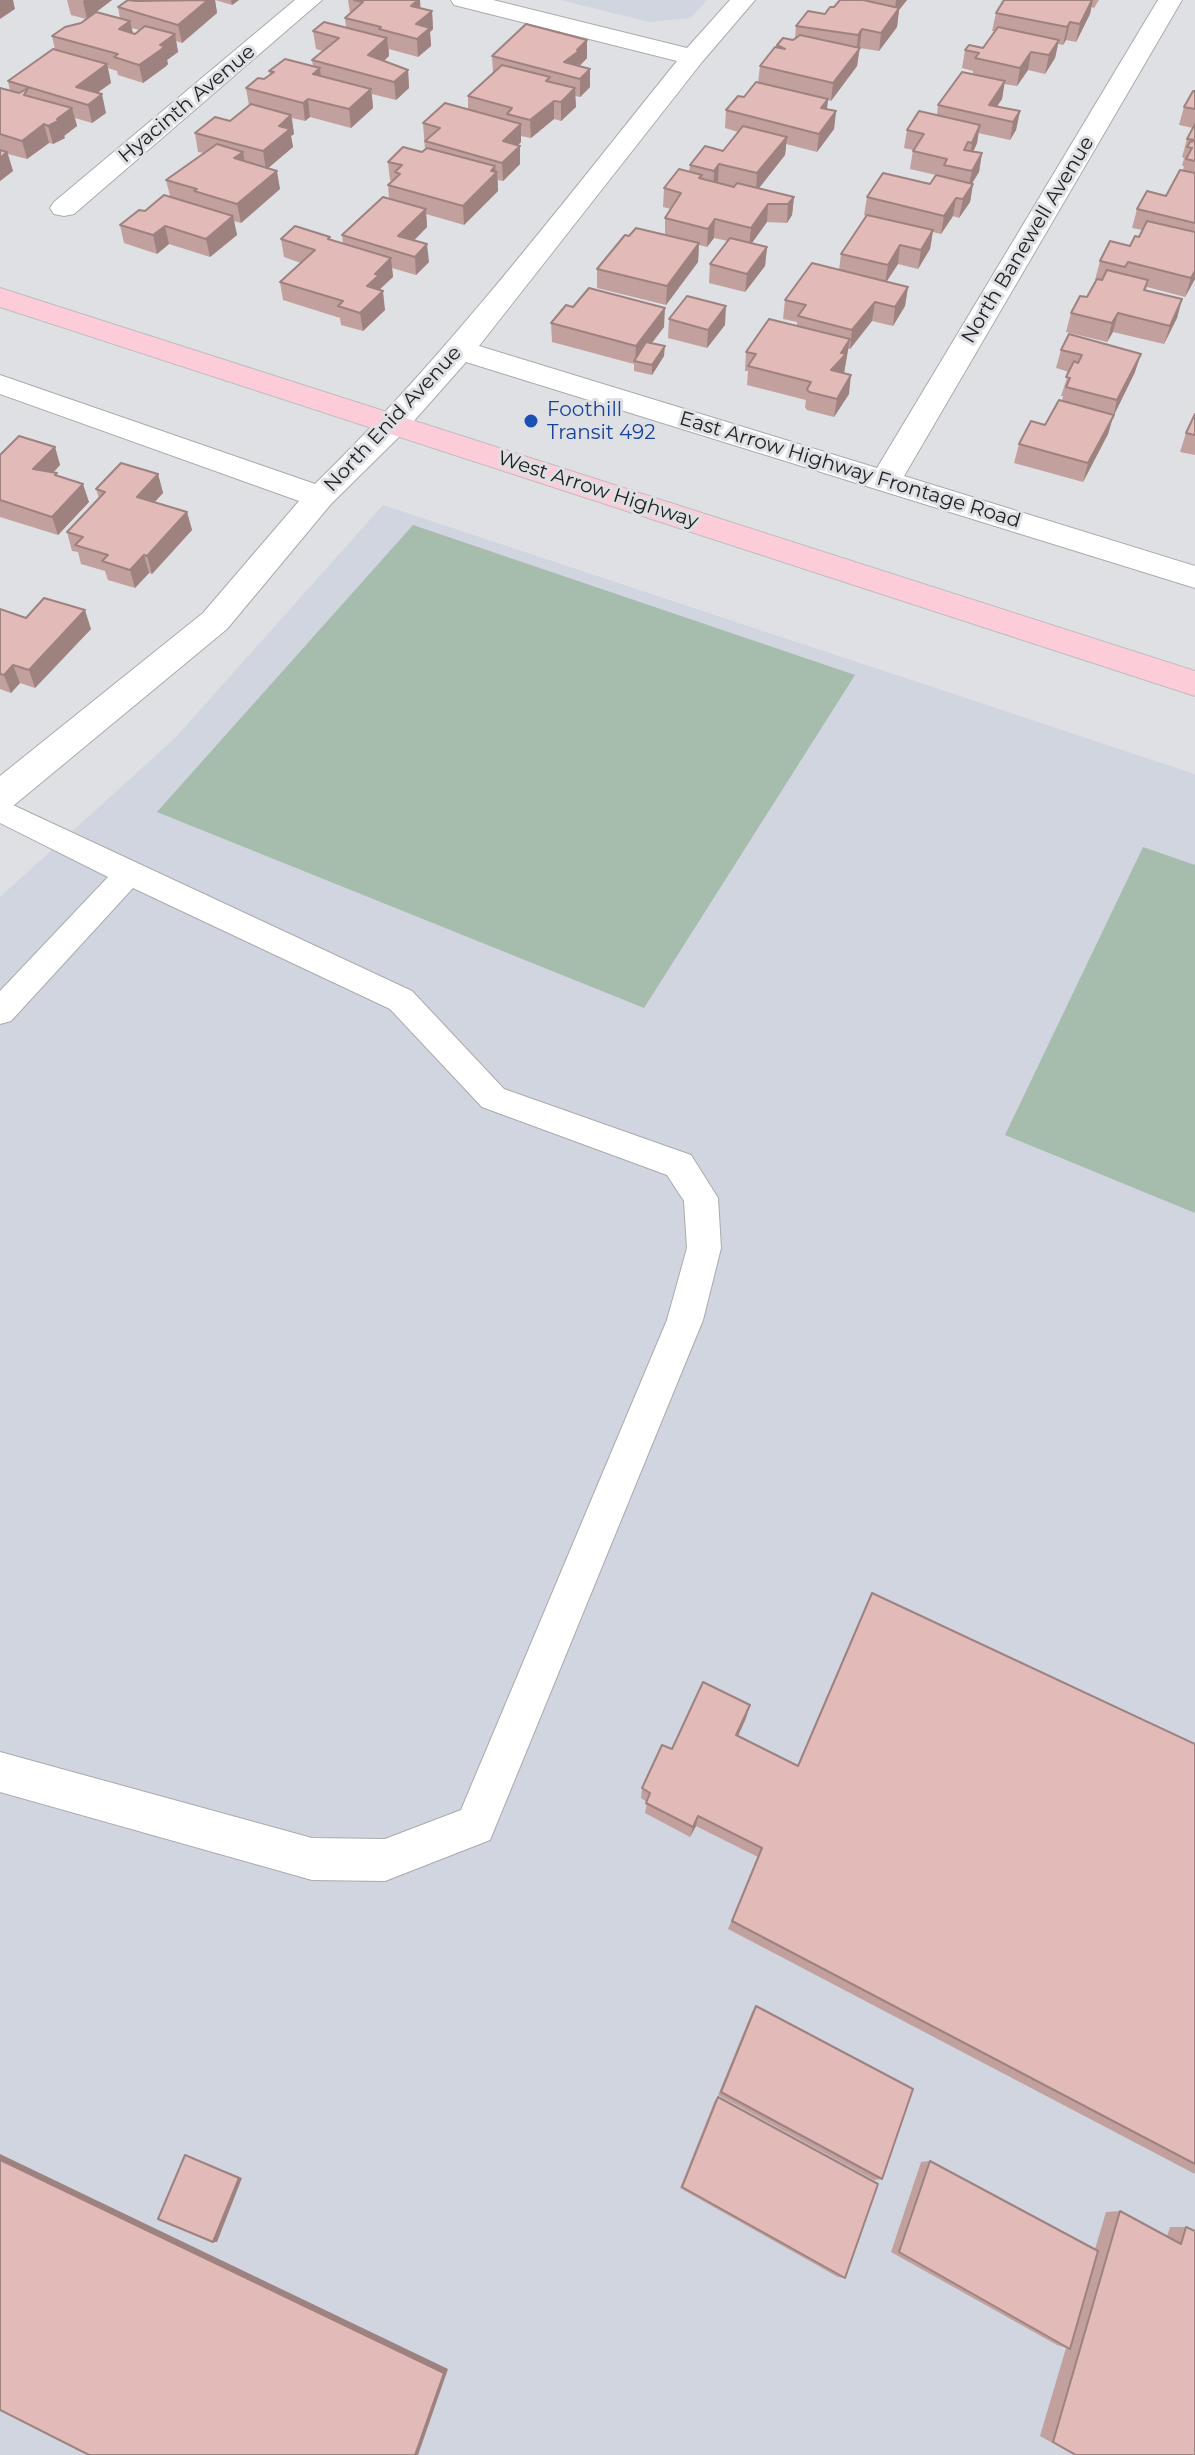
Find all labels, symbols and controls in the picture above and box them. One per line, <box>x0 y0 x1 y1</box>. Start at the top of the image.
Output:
street label: Hyacinth Avenue <box>114 40 260 168</box>
street label: North Banewell Avenue <box>957 132 1099 348</box>
street label: North Enid Avenue <box>319 341 467 497</box>
place label: Foothill Transit 492 <box>547 398 656 445</box>
street label: East Arrow Highway Frontage Road <box>676 407 1024 533</box>
marker: Foothill Transit 492 <box>522 412 540 430</box>
street label: West Arrow Highway <box>495 446 701 534</box>

